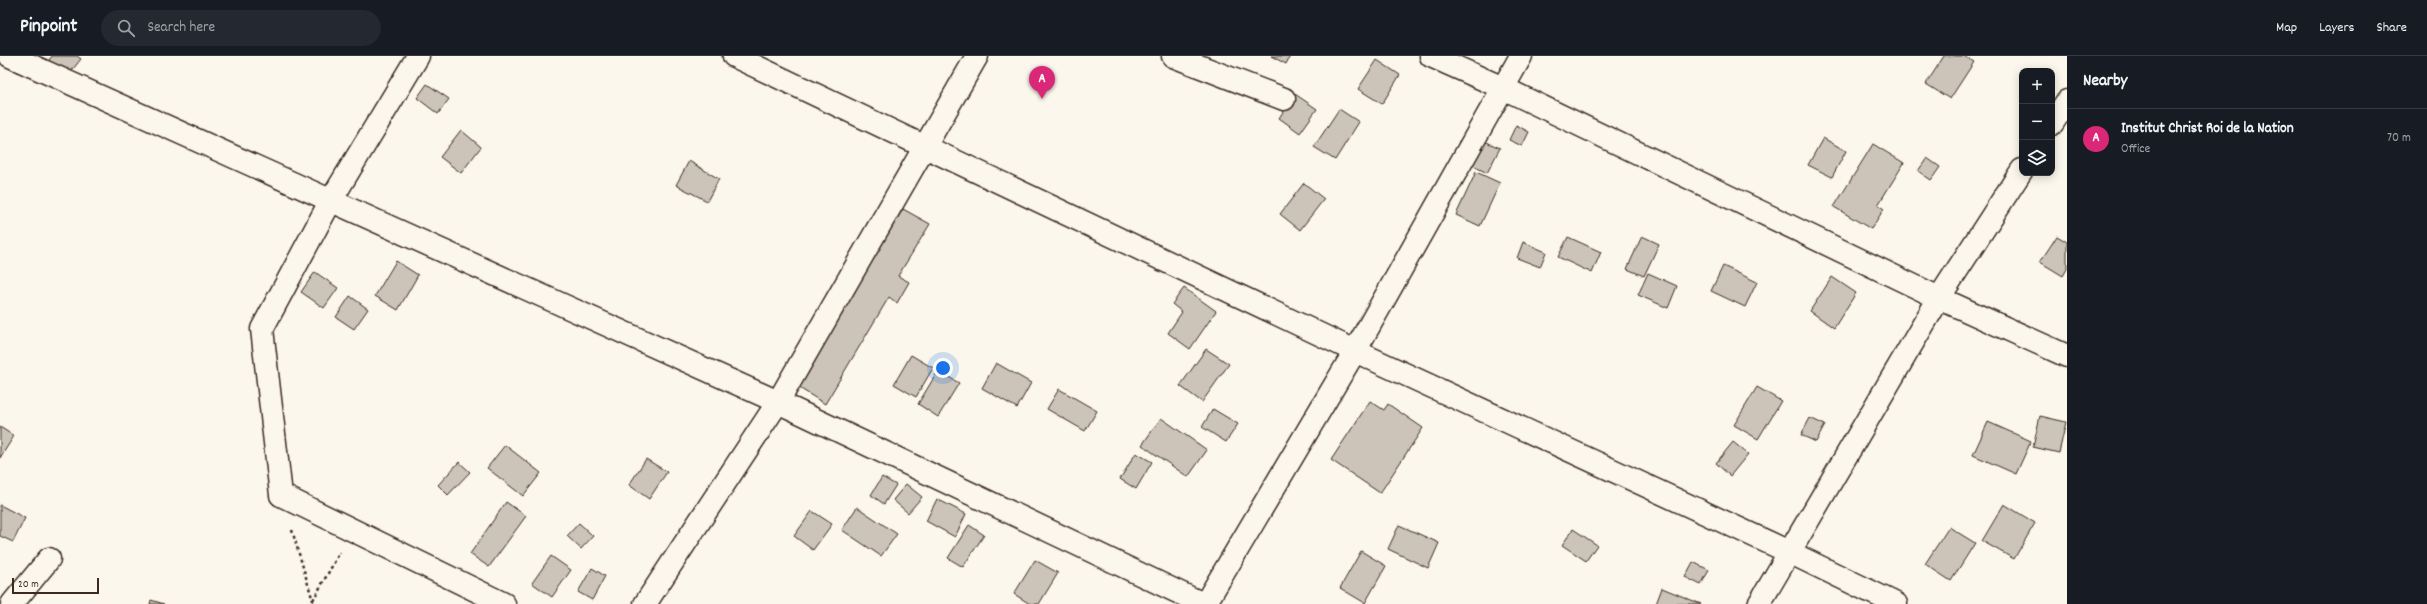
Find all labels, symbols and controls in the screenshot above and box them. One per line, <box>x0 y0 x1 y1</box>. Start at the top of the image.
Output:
search box <box>101 10 381 46</box>
text: Pinpoint <box>20 14 77 41</box>
icon: search <box>115 17 137 39</box>
text: Search here <box>147 17 215 39</box>
text: Map <box>2276 18 2297 38</box>
text: Layers <box>2319 18 2354 38</box>
text: Share <box>2376 18 2407 38</box>
pin: A <box>1029 66 1055 99</box>
map controls <box>2019 68 2055 176</box>
button: + <box>2019 68 2055 104</box>
text: Nearby <box>2083 70 2127 94</box>
button: − <box>2019 104 2055 140</box>
text: Institut Christ Roi de la Nation <box>2121 118 2294 140</box>
text: A <box>2092 129 2100 148</box>
text: 70 m <box>2387 129 2411 148</box>
button: layers <box>2019 140 2055 176</box>
text: Office <box>2121 140 2150 159</box>
your location <box>933 358 953 378</box>
scale bar <box>12 576 99 595</box>
text: 20 m <box>18 577 39 593</box>

